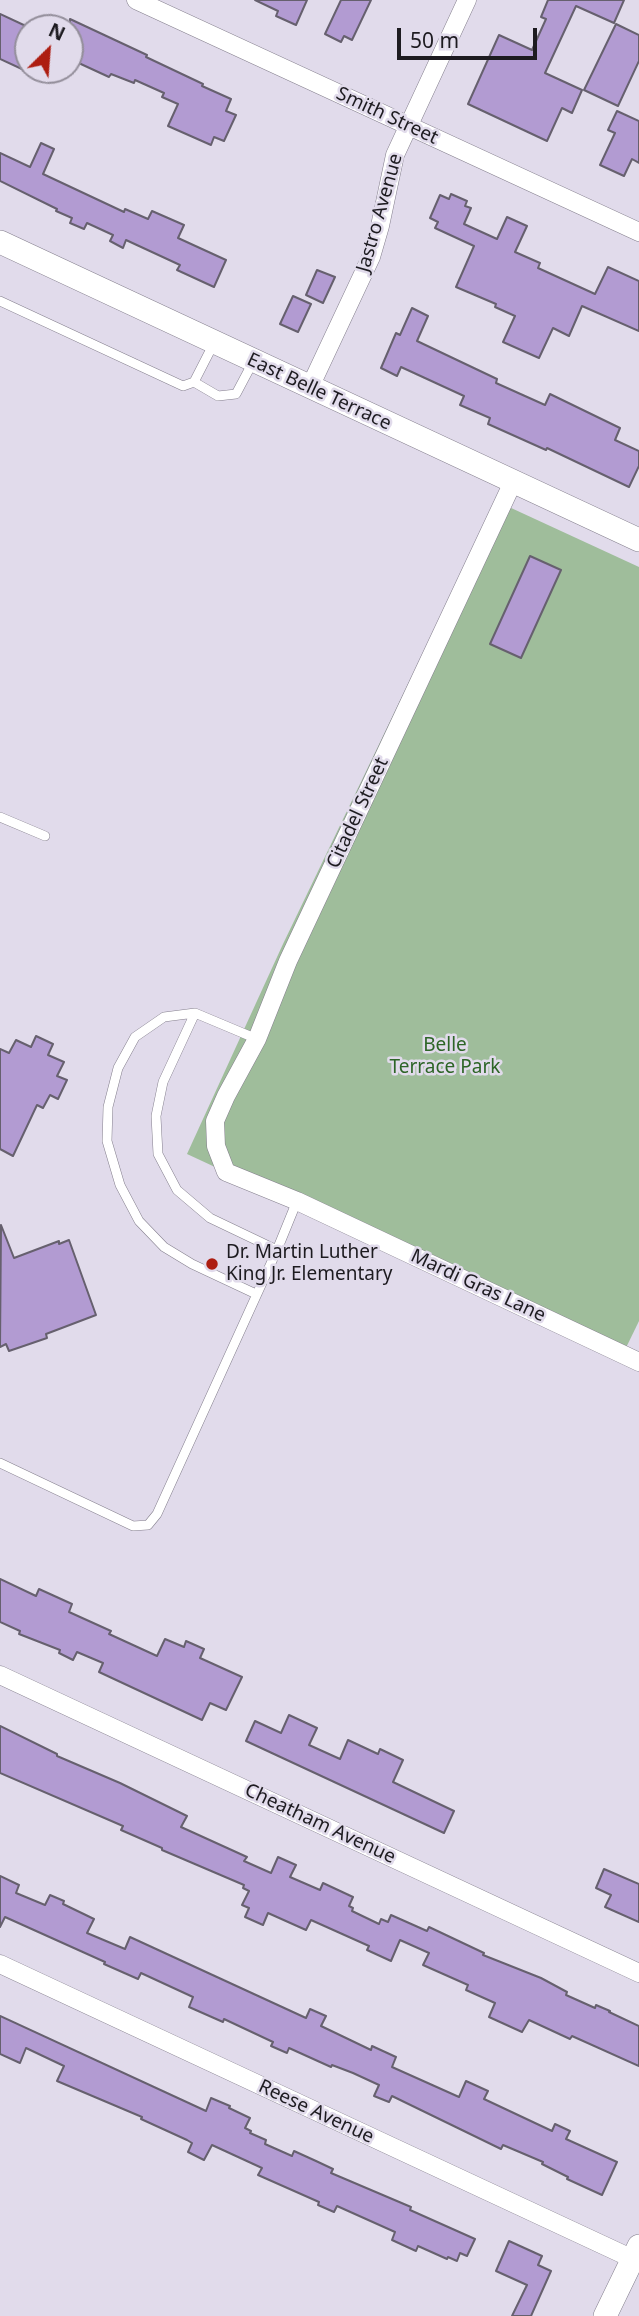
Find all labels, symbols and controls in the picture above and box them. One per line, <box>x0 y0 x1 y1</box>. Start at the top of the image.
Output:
north arrow <box>14 14 84 84</box>
scale bar <box>401 14 541 58</box>
text: N <box>45 17 70 47</box>
text: 50 m <box>410 26 459 54</box>
street label: Smith Street <box>332 82 442 150</box>
street label: Jastro Avenue <box>352 151 408 275</box>
street label: East Belle Terrace <box>243 349 395 435</box>
street label: Citadel Street <box>322 754 394 872</box>
park label: Belle Terrace Park <box>390 1035 500 1079</box>
place label: Dr. Martin Luther King Jr. Elementary <box>226 1242 393 1286</box>
street label: Mardi Gras Lane <box>407 1245 549 1327</box>
marker: Dr. Martin Luther King Jr. Elementary <box>204 1256 220 1272</box>
street label: Cheatham Avenue <box>241 1779 399 1869</box>
street label: Reese Avenue <box>255 2075 377 2149</box>

